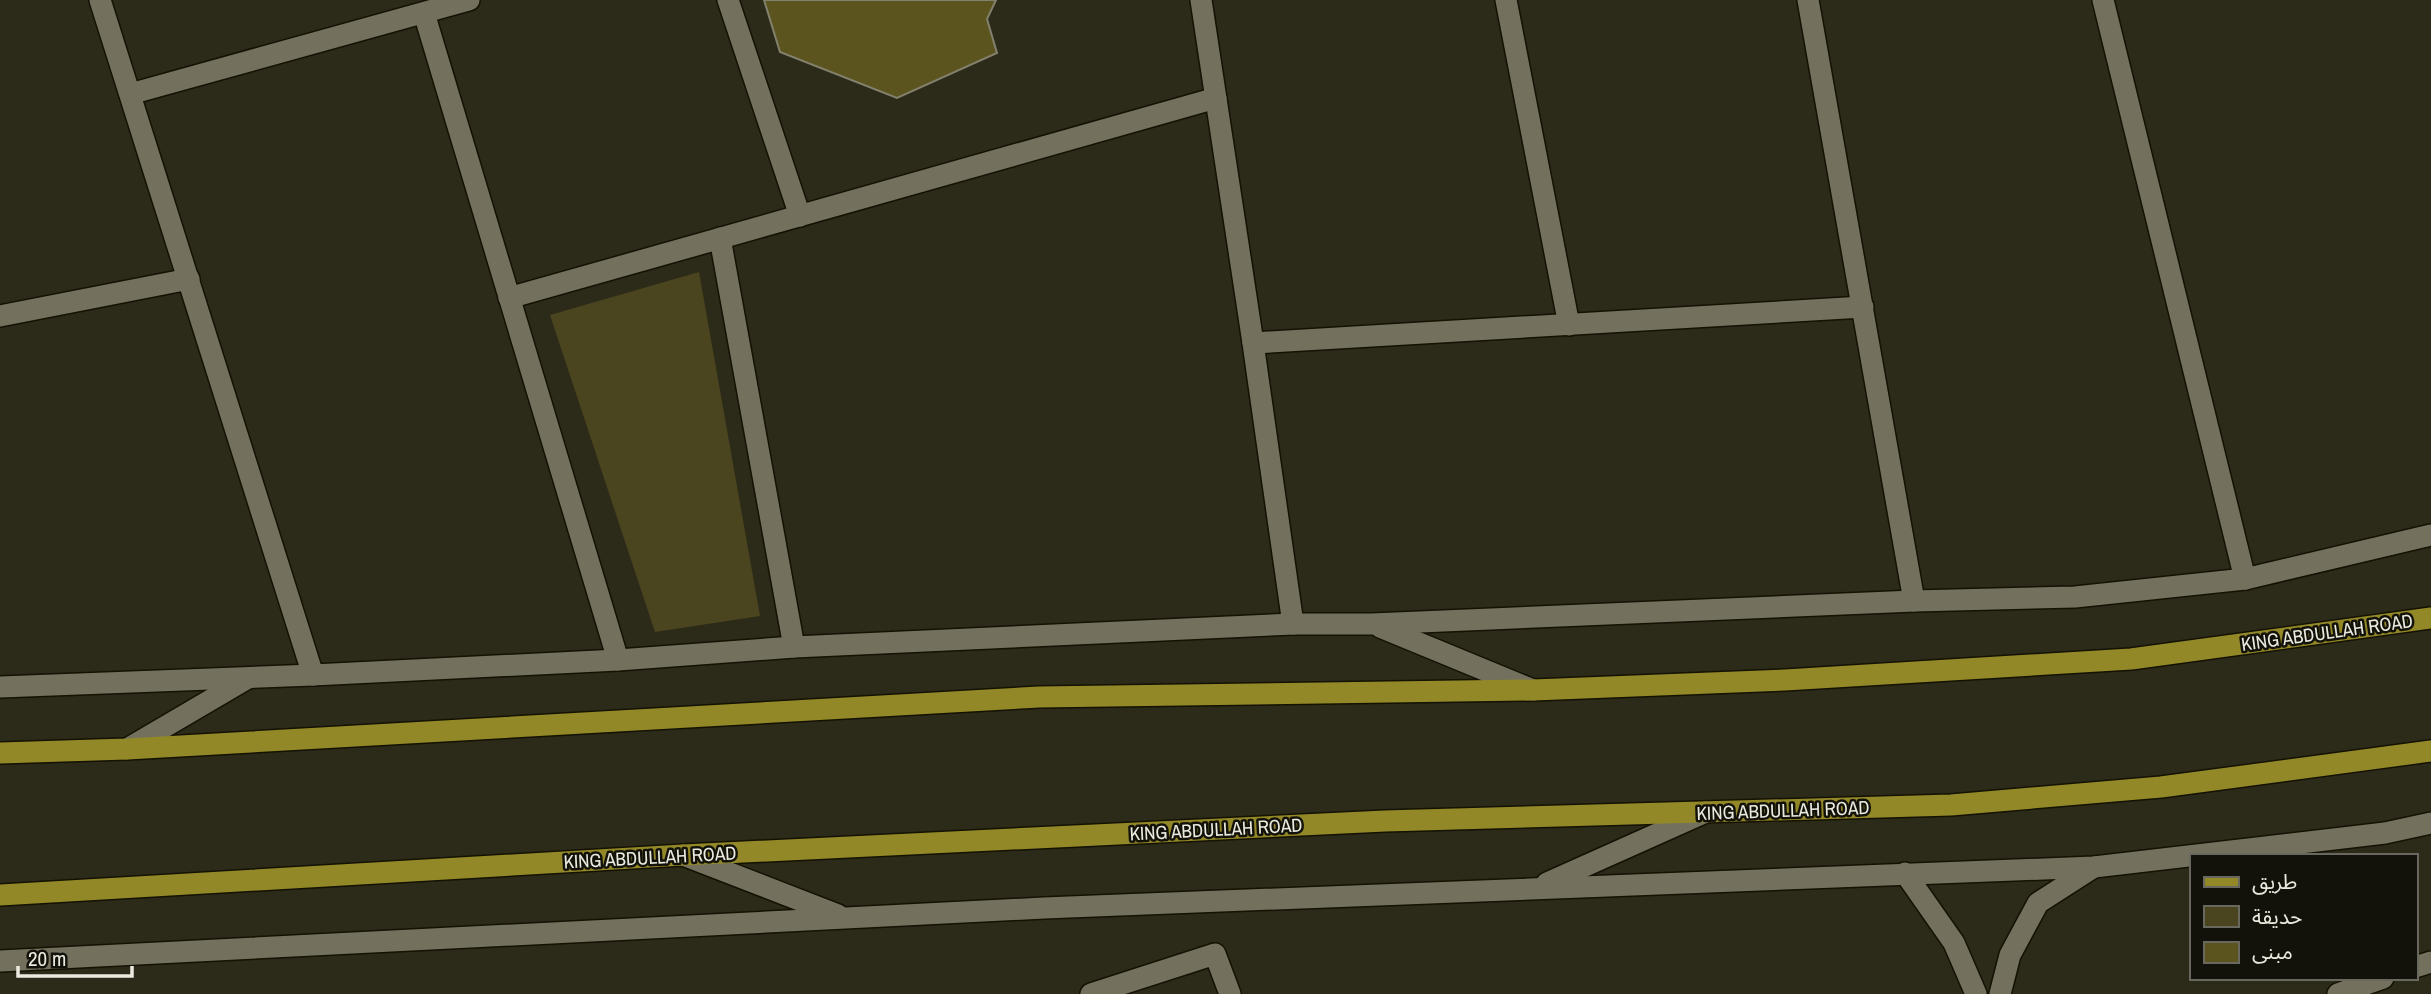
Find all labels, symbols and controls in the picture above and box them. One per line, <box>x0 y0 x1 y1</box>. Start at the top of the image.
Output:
street label: KING ABDULLAH ROAD <box>2239 607 2415 657</box>
street label: KING ABDULLAH ROAD <box>1696 794 1870 826</box>
street label: KING ABDULLAH ROAD <box>1129 811 1303 847</box>
street label: KING ABDULLAH ROAD <box>563 839 737 875</box>
legend <box>2190 854 2417 980</box>
text: طريق <box>2252 867 2297 896</box>
text: حديقة <box>2252 902 2302 931</box>
scale bar <box>18 934 131 978</box>
text: مبنى <box>2252 937 2293 966</box>
text: 20 m <box>28 944 66 973</box>

